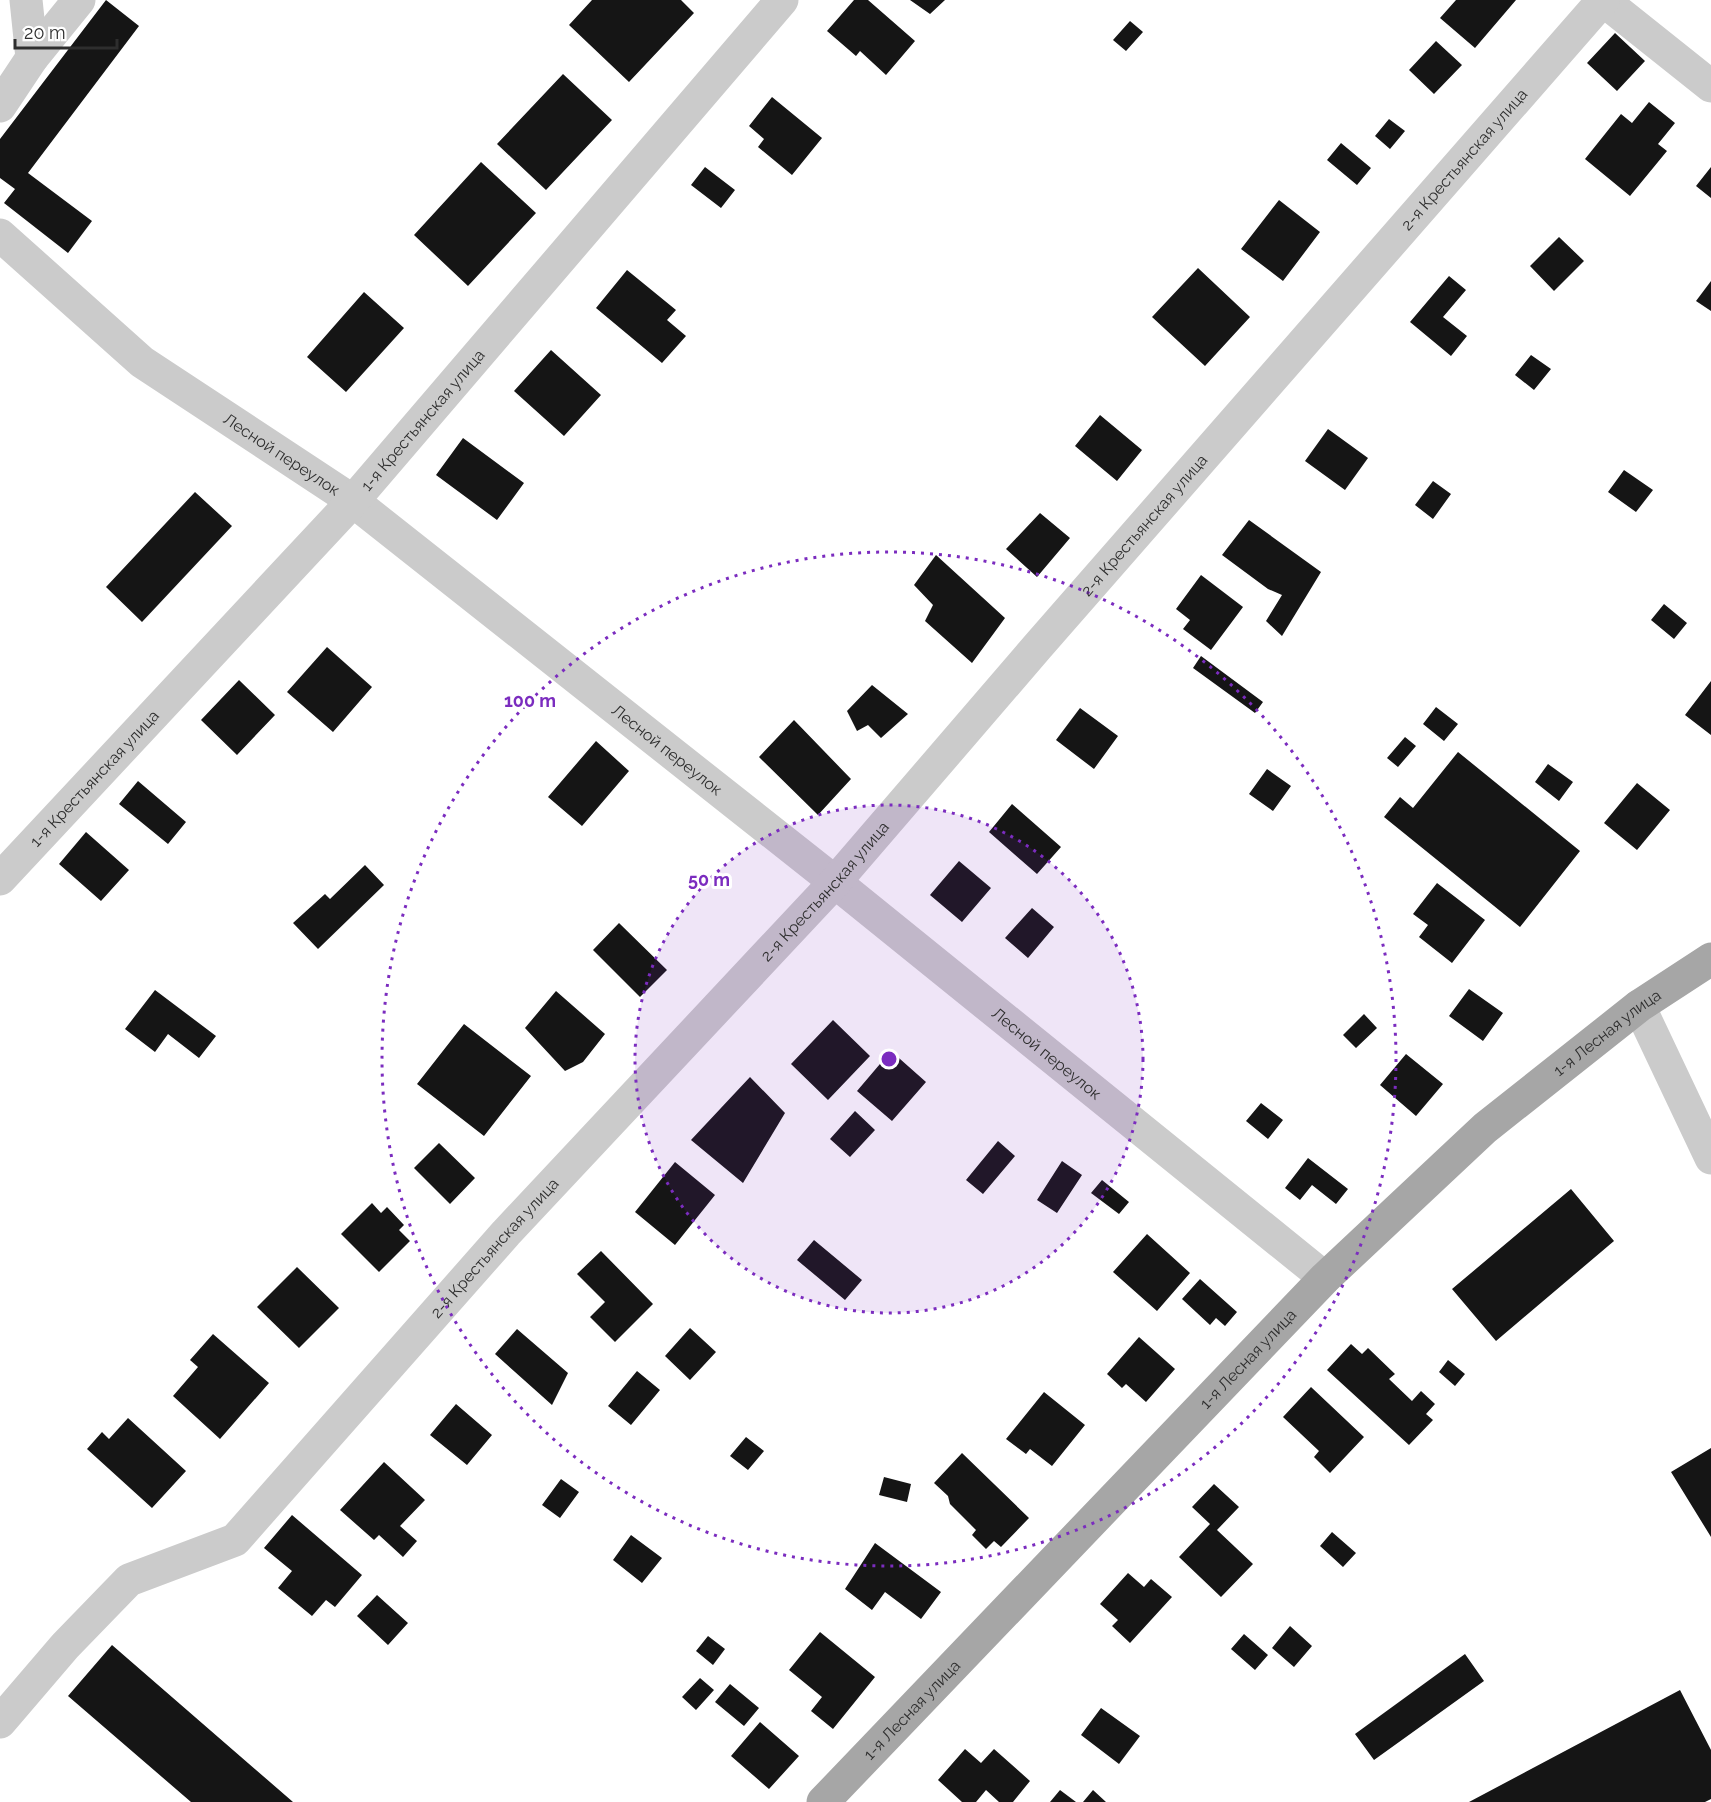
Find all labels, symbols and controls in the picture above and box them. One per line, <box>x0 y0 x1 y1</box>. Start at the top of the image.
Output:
scale bar <box>15 12 117 50</box>
text: 20 m <box>24 22 66 43</box>
street label: 2-я Крестьянская улица <box>1397 85 1531 234</box>
street label: 1-я Крестьянская улица <box>357 346 489 495</box>
street label: Лесной переулок <box>220 409 343 500</box>
street label: 2-я Крестьянская улица <box>1077 451 1211 600</box>
text: 100 m <box>504 690 556 711</box>
street label: Лесной переулок <box>608 700 726 799</box>
street label: 1-я Крестьянская улица <box>26 706 163 851</box>
street label: 2-я Крестьянская улица <box>757 818 893 965</box>
text: 50 m <box>688 869 730 890</box>
street label: 1-я Лесная улица <box>1550 985 1665 1080</box>
street label: Лесной переулок <box>988 1004 1105 1104</box>
centre of rings <box>879 1049 899 1069</box>
street label: 2-я Крестьянская улица <box>427 1174 563 1322</box>
street label: 1-я Лесная улица <box>1196 1305 1300 1413</box>
street label: 1-я Лесная улица <box>860 1656 964 1764</box>

